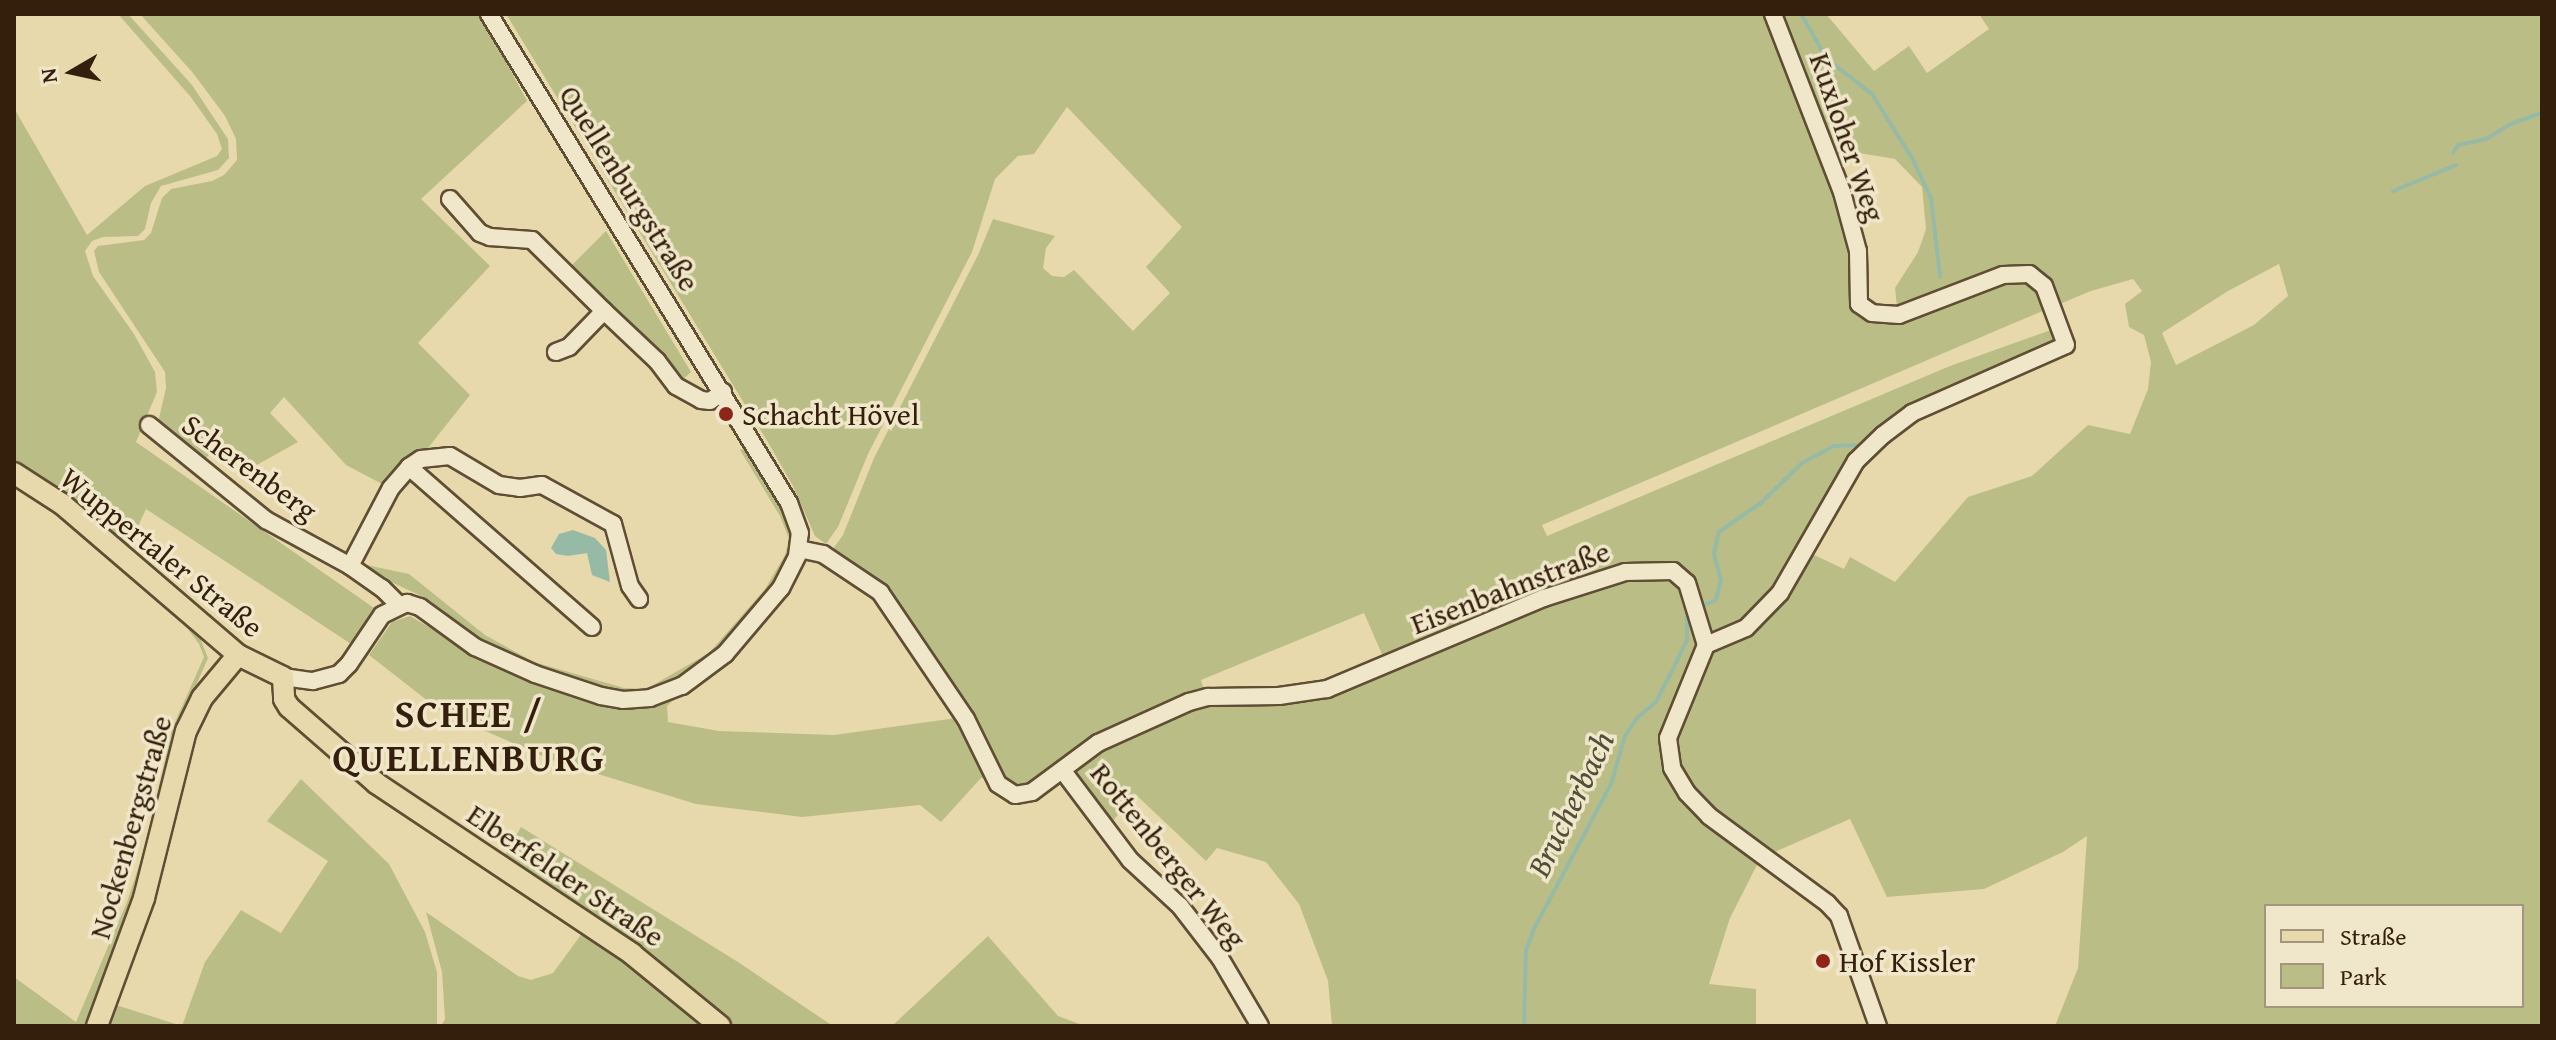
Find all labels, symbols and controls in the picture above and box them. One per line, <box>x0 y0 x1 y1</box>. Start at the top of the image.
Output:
north arrow <box>32 32 112 112</box>
street label: Kuxloher Weg <box>1802 48 1894 226</box>
text: N <box>31 66 65 86</box>
street label: Quellenburgstraße <box>552 78 708 298</box>
place label: Schacht Hövel <box>742 396 919 432</box>
marker: Schacht Hövel <box>717 405 735 423</box>
street label: Scherenberg <box>175 406 325 528</box>
street label: Wuppertaler Straße <box>54 459 270 645</box>
street label: Eisenbahnstraße <box>1405 533 1615 641</box>
district label: SCHEE / QUELLENBURG <box>333 691 605 780</box>
street label: Nockenbergstraße <box>81 711 179 943</box>
water label: Brucherbach <box>1519 725 1623 883</box>
street label: Rottenberger Weg <box>1083 755 1255 955</box>
street label: Elberfelder Straße <box>461 796 671 954</box>
legend <box>2264 904 2524 1008</box>
text: Straße <box>2340 919 2407 954</box>
place label: Hof Kissler <box>1839 943 1975 979</box>
marker: Hof Kissler <box>1814 952 1832 970</box>
text: Park <box>2340 959 2386 994</box>

